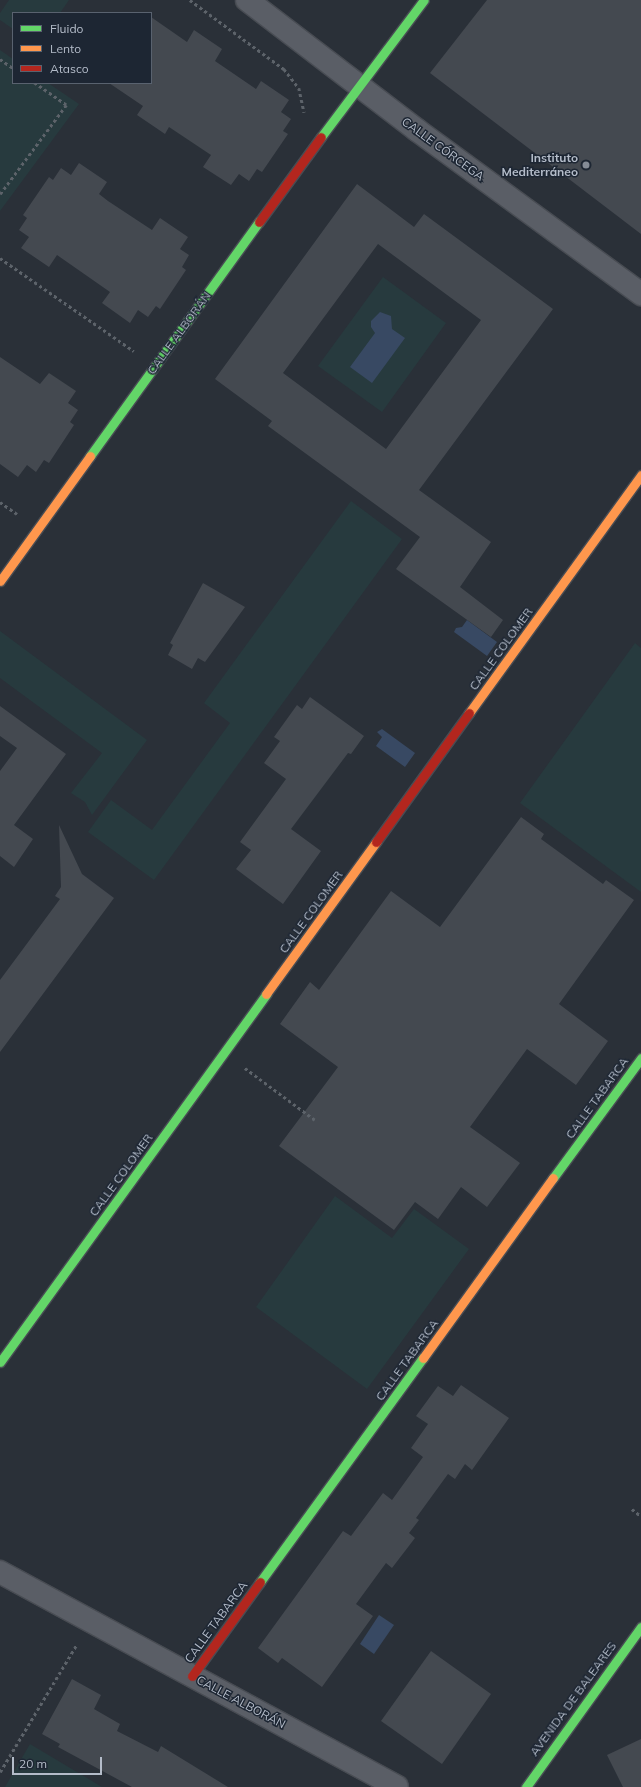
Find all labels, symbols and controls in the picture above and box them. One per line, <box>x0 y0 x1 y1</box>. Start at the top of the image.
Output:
legend <box>12 12 152 84</box>
text: Fluido <box>50 21 83 36</box>
text: Lento <box>50 41 81 56</box>
text: Atasco <box>50 61 89 76</box>
street label: CALLE CÓRCEGA <box>399 114 487 184</box>
place label: Instituto Mediterráneo <box>502 151 578 179</box>
marker: Instituto Mediterráneo <box>581 160 591 170</box>
street label: CALLE ALBORÁN <box>144 289 214 377</box>
street label: CALLE COLOMER <box>466 605 536 693</box>
street label: CALLE COLOMER <box>276 868 346 956</box>
street label: CALLE TABARCA <box>563 1054 631 1142</box>
street label: CALLE COLOMER <box>86 1131 156 1219</box>
street label: CALLE TABARCA <box>373 1316 441 1404</box>
street label: CALLE TABARCA <box>182 1578 250 1666</box>
street label: AVENIDA DE BALEARES <box>527 1639 619 1759</box>
street label: CALLE ALBORÁN <box>194 1672 288 1732</box>
scale bar <box>14 1749 104 1775</box>
text: 20 m <box>19 1756 47 1771</box>

